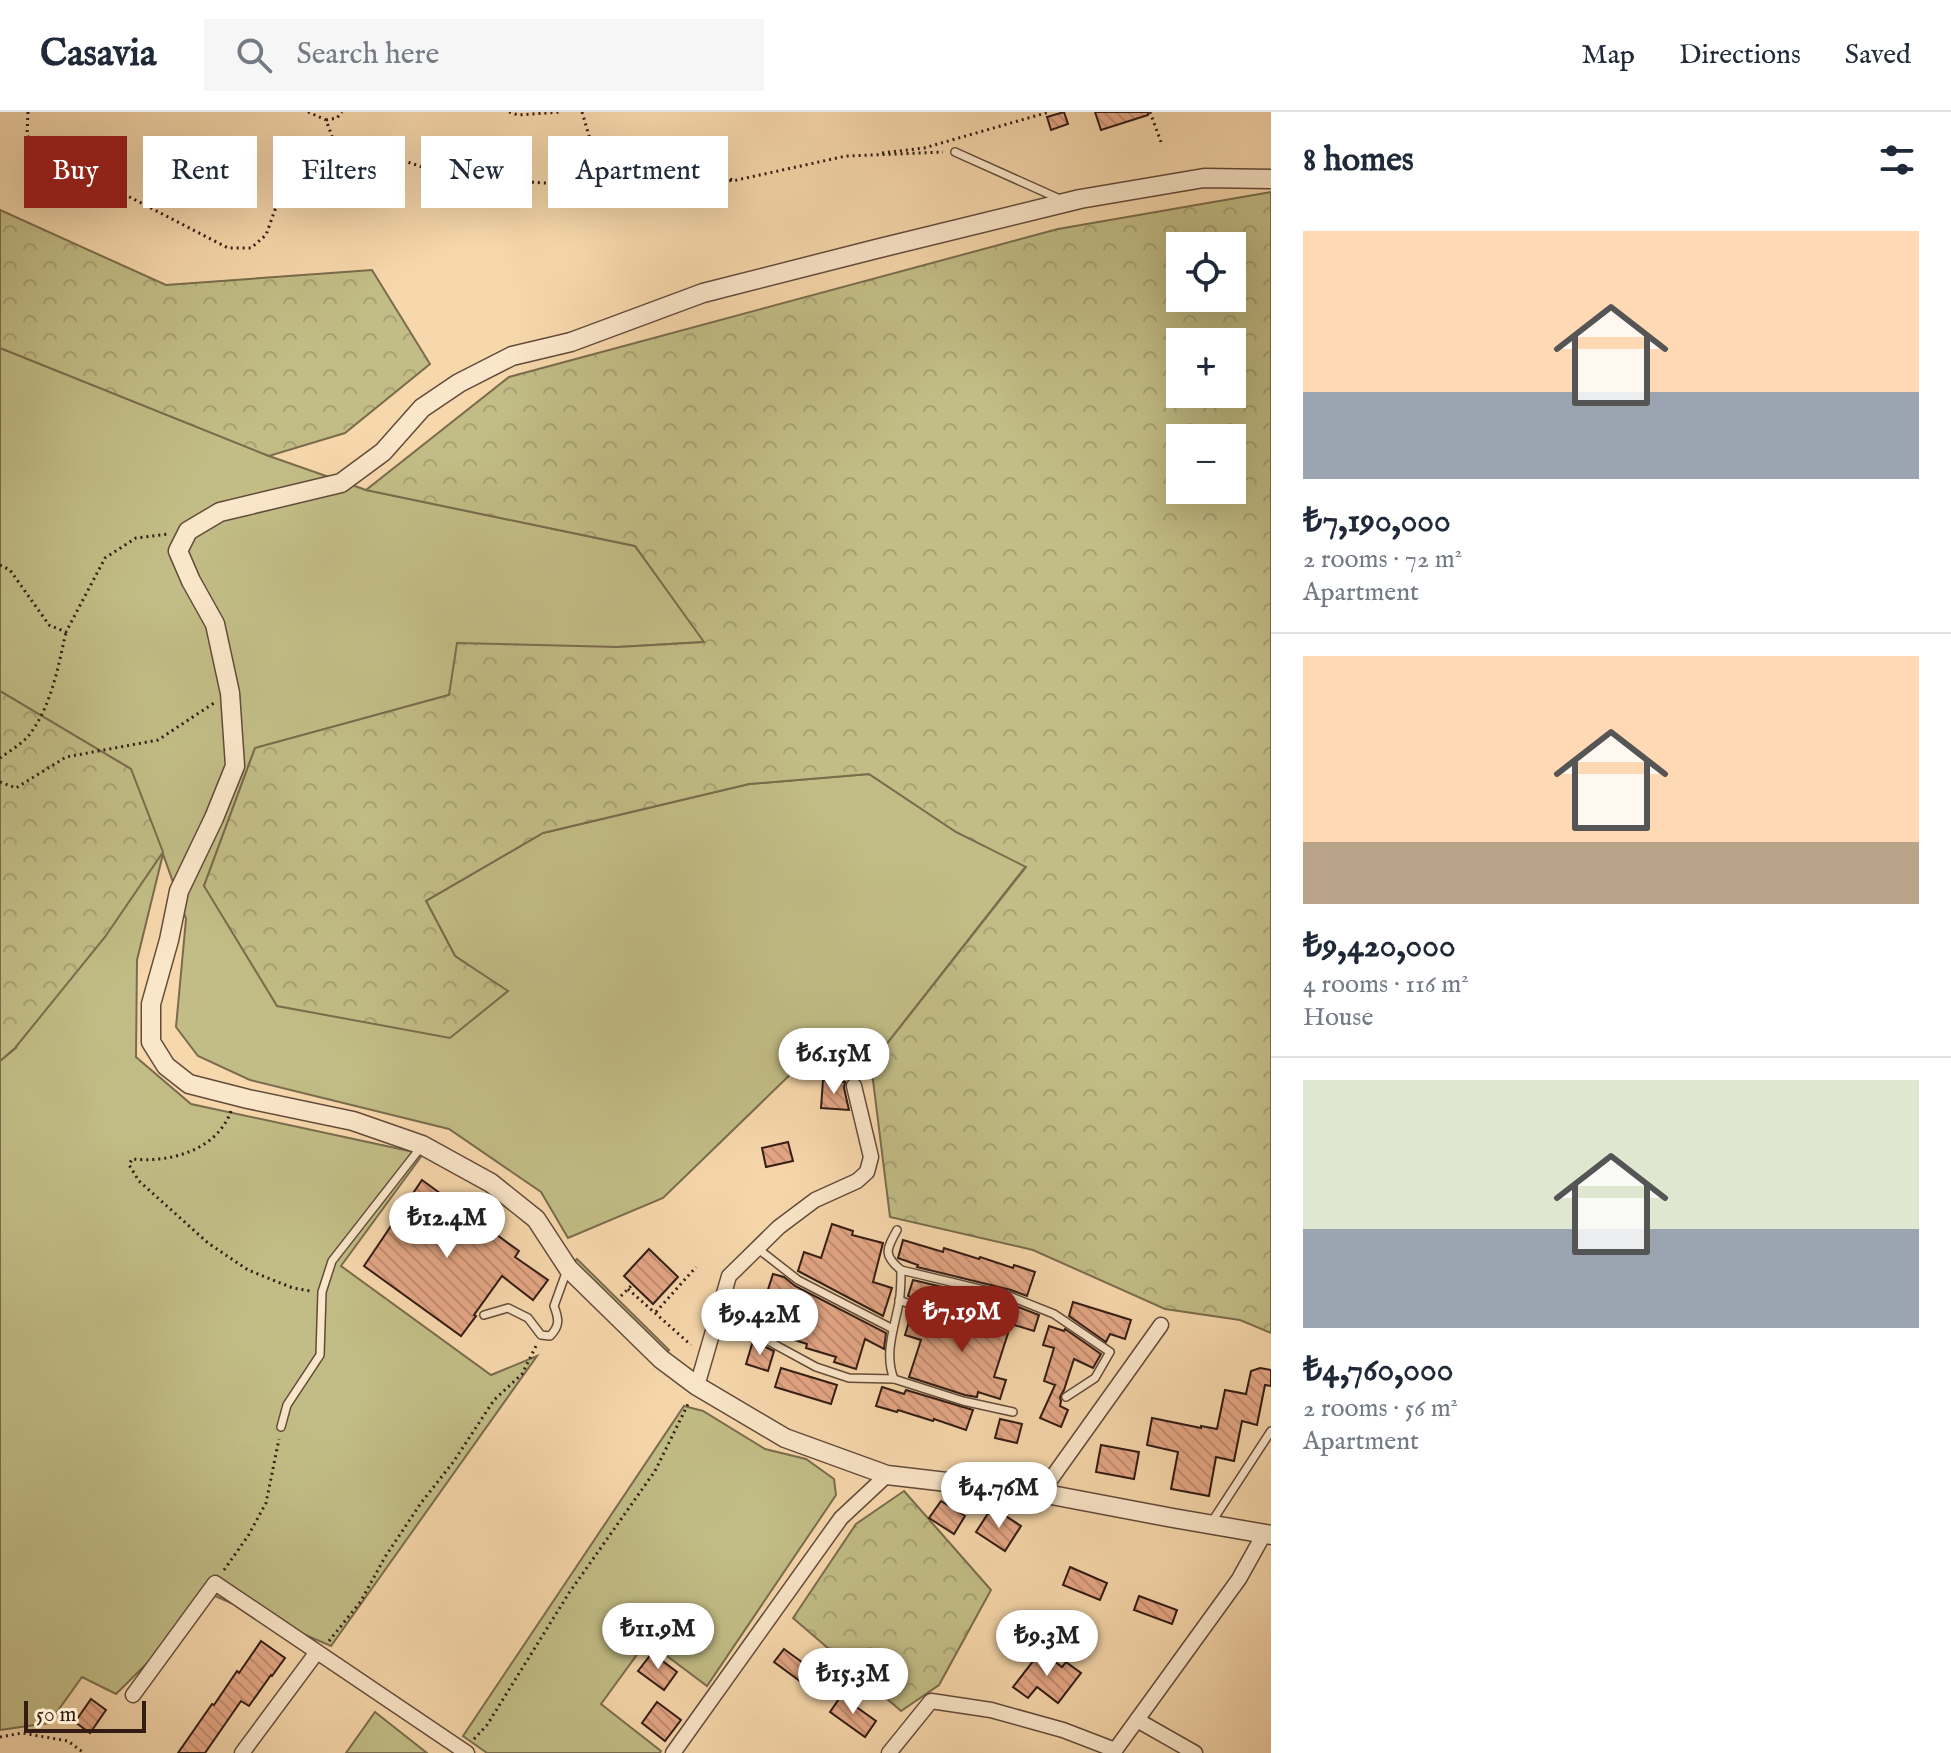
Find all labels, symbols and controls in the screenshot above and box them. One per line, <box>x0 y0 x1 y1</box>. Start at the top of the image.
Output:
search box <box>204 19 764 91</box>
text: Casavia <box>40 31 156 79</box>
icon: search <box>232 33 276 77</box>
text: Search here <box>296 36 439 74</box>
text: Map <box>1581 38 1635 73</box>
text: Directions <box>1679 38 1801 73</box>
text: Saved <box>1845 38 1911 73</box>
chip: Buy <box>24 136 127 208</box>
chip: Rent <box>143 136 257 208</box>
chip: Filters <box>273 136 405 208</box>
chip: New <box>421 136 532 208</box>
chip: Apartment <box>548 136 728 208</box>
icon: filters <box>1875 138 1919 182</box>
text: 8 homes <box>1303 139 1414 182</box>
map controls <box>1166 232 1246 504</box>
button: locate <box>1166 232 1246 312</box>
icon: home <box>1539 283 1683 427</box>
button: + <box>1166 328 1246 408</box>
button: − <box>1166 424 1246 504</box>
text: ₺7,190,000 <box>1303 500 1451 543</box>
text: 2 rooms · 72 m² <box>1303 543 1462 576</box>
text: Apartment <box>1303 576 1419 609</box>
icon: home <box>1539 708 1683 852</box>
text: ₺9,420,000 <box>1303 925 1456 968</box>
text: 4 rooms · 116 m² <box>1303 968 1469 1001</box>
text: House <box>1303 1001 1373 1034</box>
pin: ₺6.15M <box>769 1028 899 1096</box>
text: ₺6.15M <box>797 1037 871 1070</box>
icon: home <box>1539 1132 1683 1276</box>
pin: ₺12.4M <box>382 1192 512 1260</box>
text: ₺12.4M <box>407 1201 487 1234</box>
pin: ₺7.19M <box>897 1286 1027 1354</box>
pin: ₺9.42M <box>695 1289 825 1357</box>
text: ₺7.19M <box>923 1295 1001 1328</box>
text: ₺9.42M <box>719 1298 801 1331</box>
text: ₺4,760,000 <box>1303 1349 1453 1392</box>
text: 2 rooms · 56 m² <box>1303 1392 1458 1425</box>
text: Apartment <box>1303 1425 1419 1458</box>
pin: ₺4.76M <box>934 1462 1064 1530</box>
text: ₺4.76M <box>959 1471 1039 1504</box>
pin: ₺11.9M <box>593 1603 723 1671</box>
pin: ₺9.3M <box>991 1610 1103 1678</box>
text: ₺11.9M <box>620 1612 696 1645</box>
text: ₺9.3M <box>1014 1619 1080 1652</box>
pin: ₺15.3M <box>788 1648 918 1716</box>
text: ₺15.3M <box>816 1657 890 1690</box>
scale bar <box>24 1697 146 1733</box>
text: 50 m <box>36 1701 77 1729</box>

